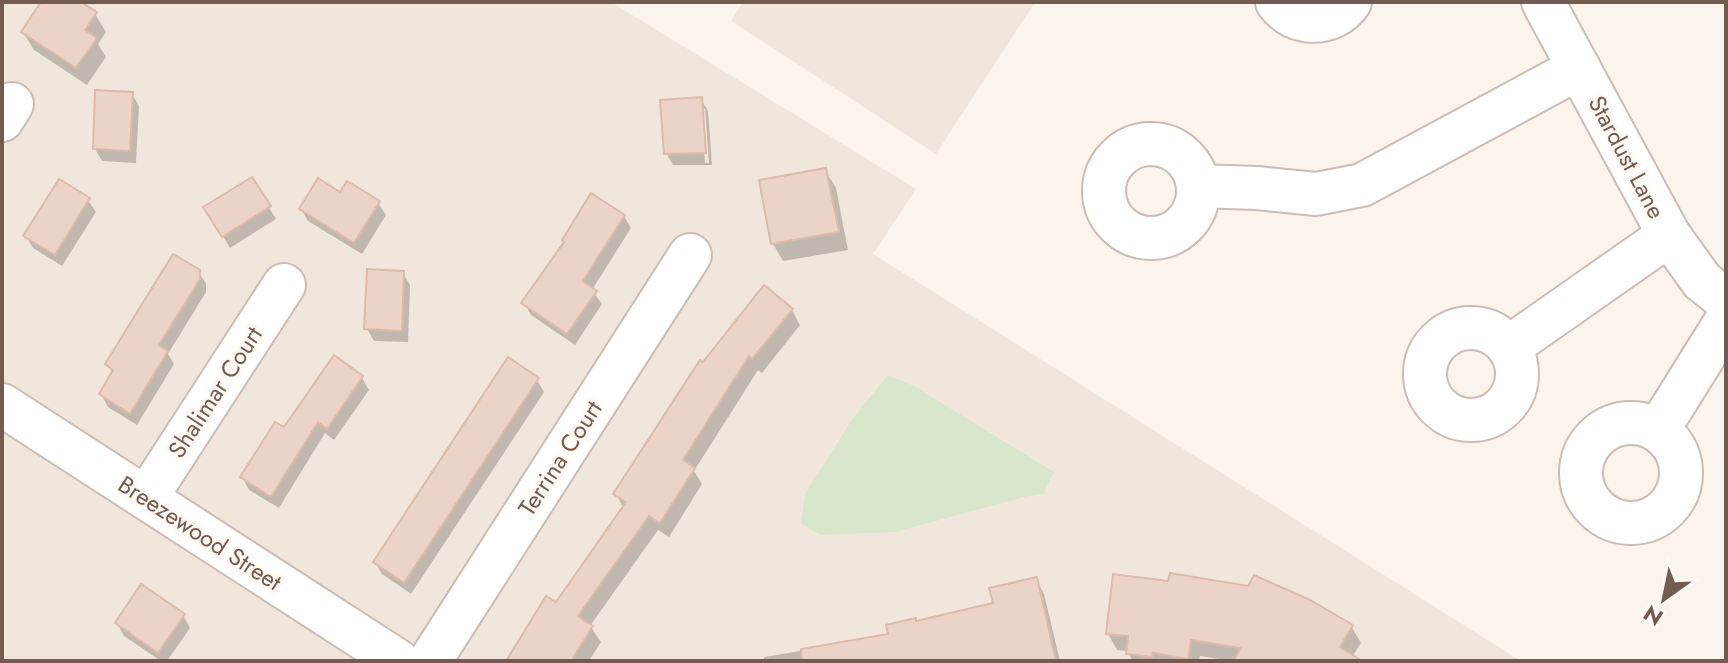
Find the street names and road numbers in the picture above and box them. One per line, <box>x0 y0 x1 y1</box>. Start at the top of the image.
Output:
street label: Stardust Lane <box>1580 89 1674 225</box>
street label: Shalimar Court <box>159 319 271 465</box>
street label: Terrina Court <box>510 393 611 523</box>
street label: Breezewood Street <box>111 467 289 599</box>

